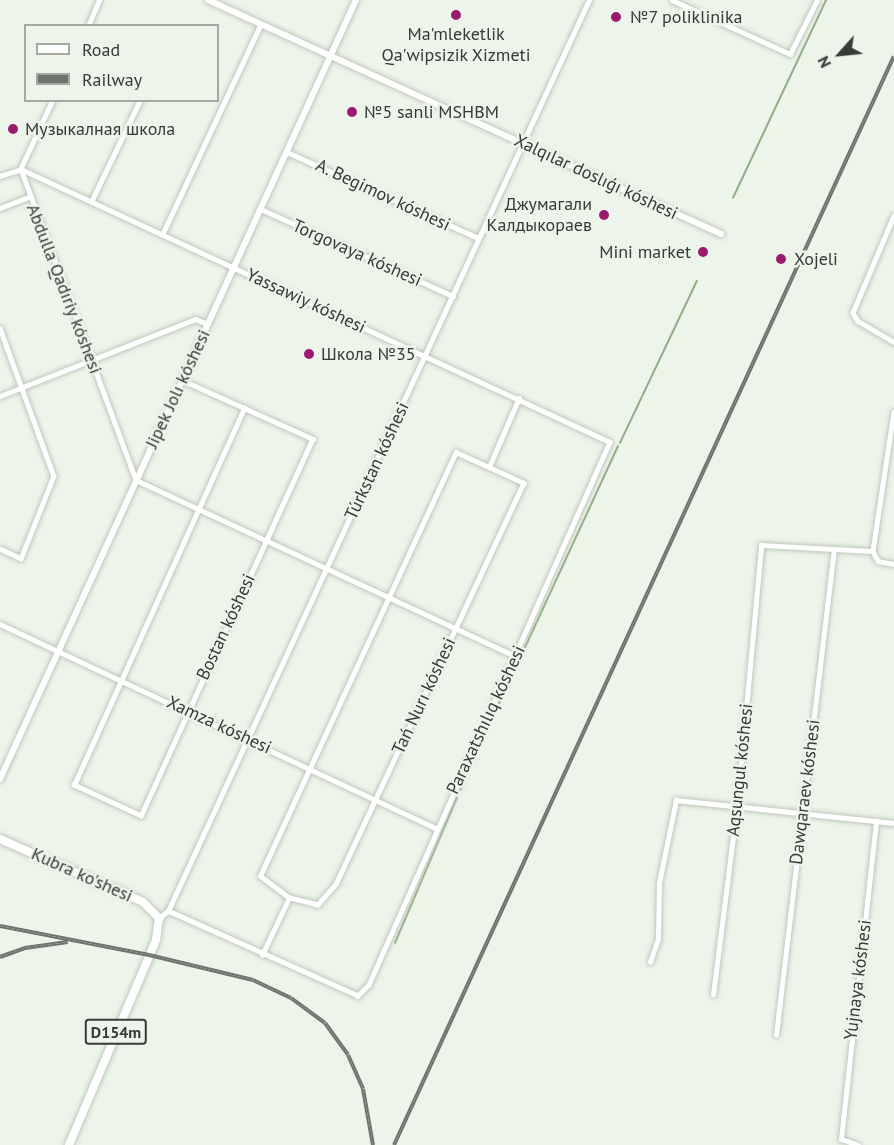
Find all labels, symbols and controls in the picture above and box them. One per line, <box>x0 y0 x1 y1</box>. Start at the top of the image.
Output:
place label: №7 poliklinika <box>630 6 743 28</box>
marker: Ma'mleketlik Qa'wipsizik Xizmeti <box>449 8 463 22</box>
marker: №7 poliklinika <box>607 8 625 26</box>
legend <box>24 24 219 102</box>
place label: Ma'mleketlik Qa'wipsizik Xizmeti <box>381 24 531 66</box>
north arrow <box>810 24 870 84</box>
text: Road <box>82 38 120 61</box>
text: N <box>813 53 835 71</box>
text: Railway <box>82 68 142 91</box>
place label: №5 sanli MSHBM <box>364 101 499 123</box>
marker: №5 sanli MSHBM <box>345 105 359 119</box>
place label: Музыкалная школа <box>25 118 175 140</box>
marker: Музыкалная школа <box>6 122 20 136</box>
street label: Xalqılar doslıǵı kóshesi <box>511 130 681 224</box>
street label: A. Begimov kóshesi <box>311 154 455 236</box>
place label: Джумагали Калдыкораев <box>487 194 592 236</box>
street label: Abdulla Qadıriy kóshesi <box>22 201 106 377</box>
marker: Джумагали Калдыкораев <box>597 208 611 222</box>
street label: Torgovaya kóshesi <box>289 215 425 291</box>
place label: Mini market <box>599 241 691 263</box>
marker: Mini market <box>696 245 710 259</box>
place label: Xojeli <box>794 248 838 270</box>
marker: Xojeli <box>772 250 790 268</box>
street label: Yassawiy kóshesi <box>243 264 369 338</box>
street label: Jipek Jolı kóshesi <box>141 326 215 452</box>
place label: Школа №35 <box>321 343 416 365</box>
marker: Школа №35 <box>302 347 316 361</box>
street label: Túrkstan kóshesi <box>340 399 414 523</box>
street label: Bostan kóshesi <box>192 571 260 683</box>
street label: Tań Nurı kóshesi <box>388 634 460 758</box>
street label: Paraxatshılıq kóshesi <box>442 642 530 798</box>
street label: Xamza kóshesi <box>163 691 275 759</box>
street label: Aqsungul kóshesi <box>722 702 758 838</box>
street label: Dawqaraev kóshesi <box>785 718 825 866</box>
street label: Kubra ko'shesi <box>28 843 136 907</box>
street label: Yujnaya kóshesi <box>840 919 876 1041</box>
road number: D154m <box>84 1019 148 1045</box>

